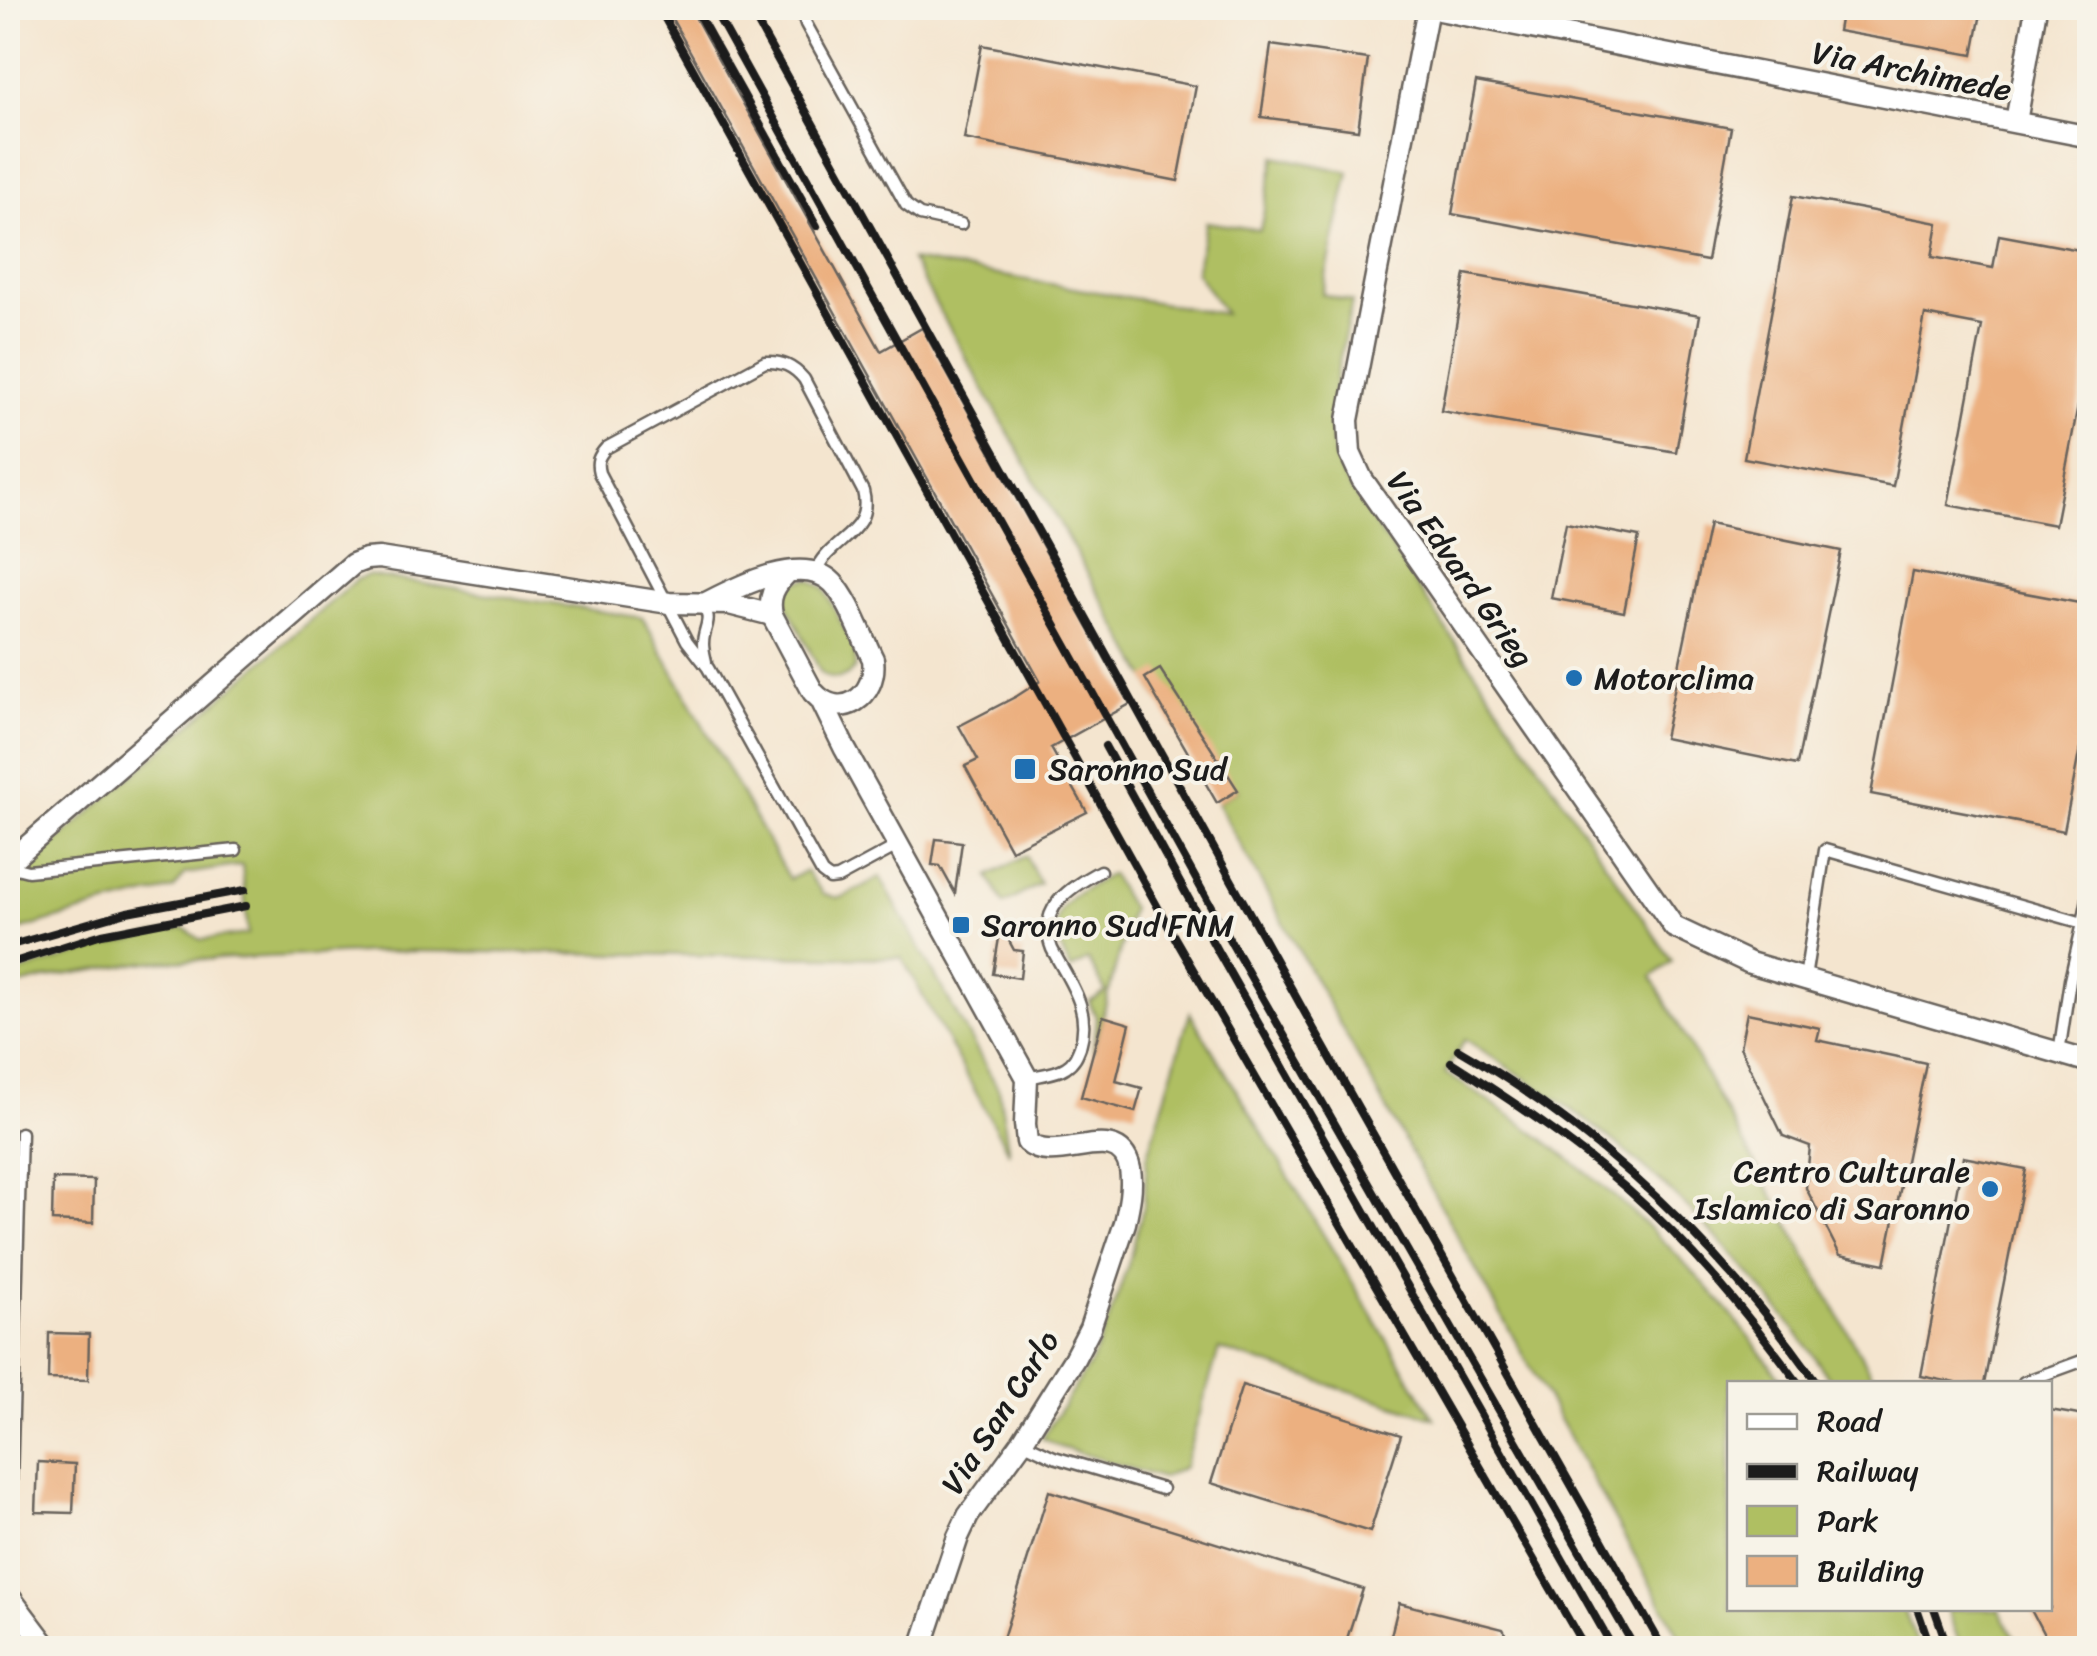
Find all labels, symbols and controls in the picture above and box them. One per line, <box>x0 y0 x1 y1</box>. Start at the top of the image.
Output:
street label: Via Archimede <box>1807 24 2017 119</box>
street label: Via Edvard Grieg <box>1371 458 1550 680</box>
place label: Motorclima <box>1594 650 1754 707</box>
marker: Motorclima <box>1563 667 1585 689</box>
place label: Saronno Sud <box>1048 741 1229 798</box>
marker: Saronno Sud <box>1012 756 1038 782</box>
place label: Saronno Sud FNM <box>981 897 1234 954</box>
marker: Saronno Sud FNM <box>950 914 972 936</box>
place label: Centro Culturale Islamico di Saronno <box>1693 1143 1970 1237</box>
marker: Centro Culturale Islamico di Saronno <box>1979 1178 2001 1200</box>
street label: Via San Carlo <box>925 1318 1075 1506</box>
legend <box>1727 1381 2052 1611</box>
text: Road <box>1817 1394 1884 1448</box>
text: Railway <box>1817 1444 1919 1498</box>
text: Park <box>1817 1494 1879 1548</box>
text: Building <box>1817 1544 1924 1598</box>

